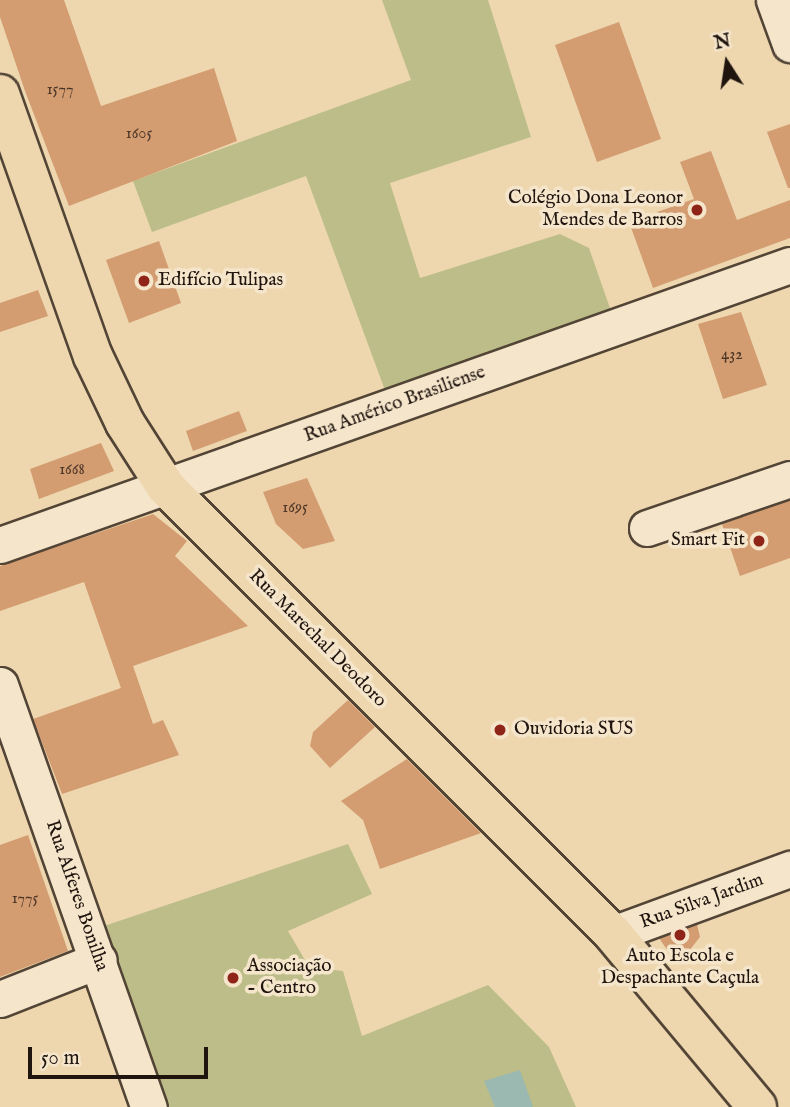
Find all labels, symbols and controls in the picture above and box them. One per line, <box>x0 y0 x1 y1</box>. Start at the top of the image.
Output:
north arrow <box>692 28 762 98</box>
text: N <box>712 29 733 56</box>
house number: 1577 <box>47 80 73 100</box>
house number: 1605 <box>126 124 152 144</box>
place label: Colégio Dona Leonor Mendes de Barros <box>508 188 683 232</box>
marker: Colégio Dona Leonor Mendes de Barros <box>689 202 705 218</box>
place label: Edifício Tulipas <box>158 270 283 292</box>
marker: Edifício Tulipas <box>136 273 152 289</box>
house number: 432 <box>721 345 743 365</box>
street label: Rua Américo Brasiliense <box>301 362 489 448</box>
house number: 1668 <box>59 460 85 480</box>
house number: 1695 <box>282 498 308 518</box>
place label: Smart Fit <box>671 530 745 552</box>
marker: Smart Fit <box>751 533 767 549</box>
street label: Rua Marechal Deodoro <box>243 565 391 713</box>
place label: Ouvidoria SUS <box>514 719 633 741</box>
marker: Ouvidoria SUS <box>492 722 508 738</box>
street label: Rua Alferes Bonilha <box>39 818 113 974</box>
street label: Rua Silva Jardim <box>637 869 767 935</box>
house number: 1775 <box>12 889 38 909</box>
marker: Auto Escola e Despachante Caçula <box>672 927 688 943</box>
place label: Auto Escola e Despachante Caçula <box>601 946 759 990</box>
place label: Associação - Centro <box>247 956 331 1000</box>
marker: Associação - Centro <box>225 970 241 986</box>
scale bar <box>32 1034 212 1078</box>
text: 50 m <box>41 1045 80 1072</box>

